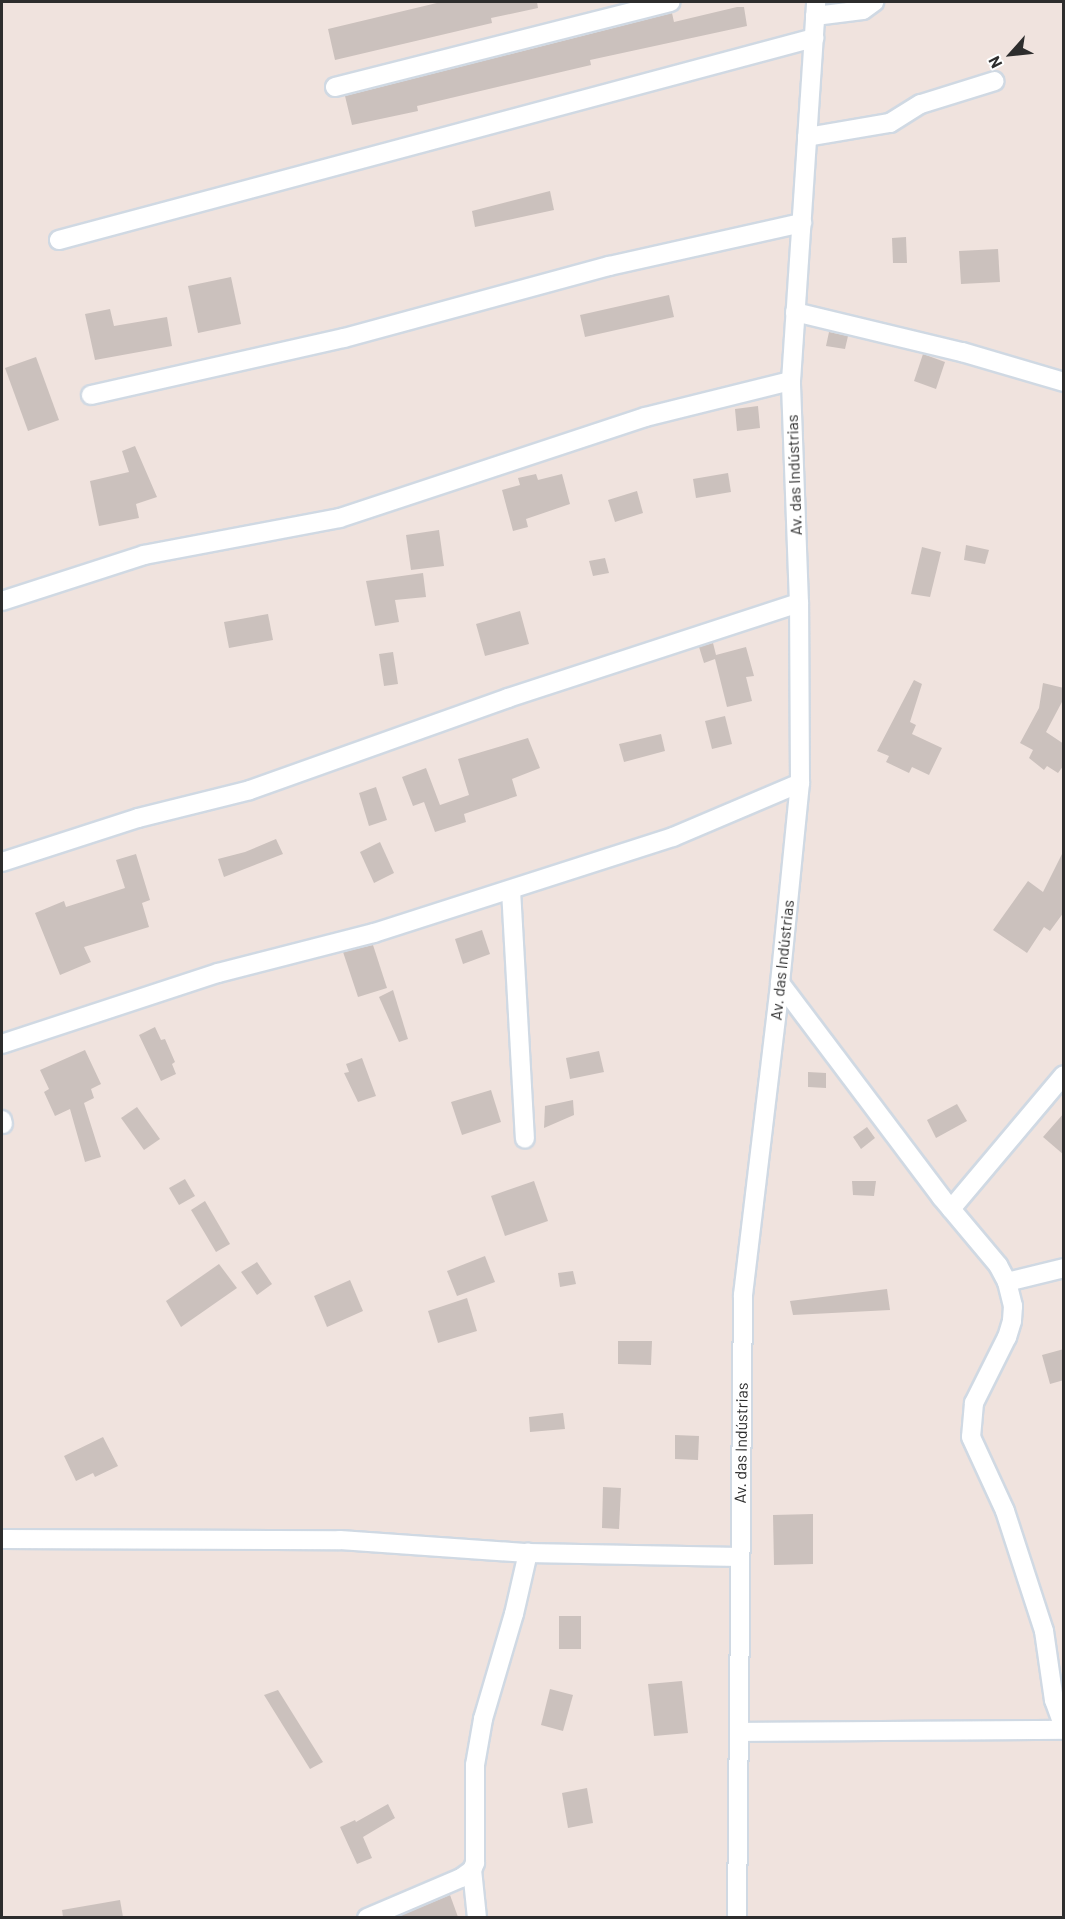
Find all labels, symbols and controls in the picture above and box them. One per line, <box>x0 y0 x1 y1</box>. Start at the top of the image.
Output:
north arrow <box>981 24 1041 84</box>
text: N <box>984 53 1005 71</box>
street label: Av. das Indústrias <box>782 414 806 536</box>
street label: Av. das Indústrias <box>766 899 798 1021</box>
street label: Av. das Indústrias <box>730 1382 752 1504</box>

